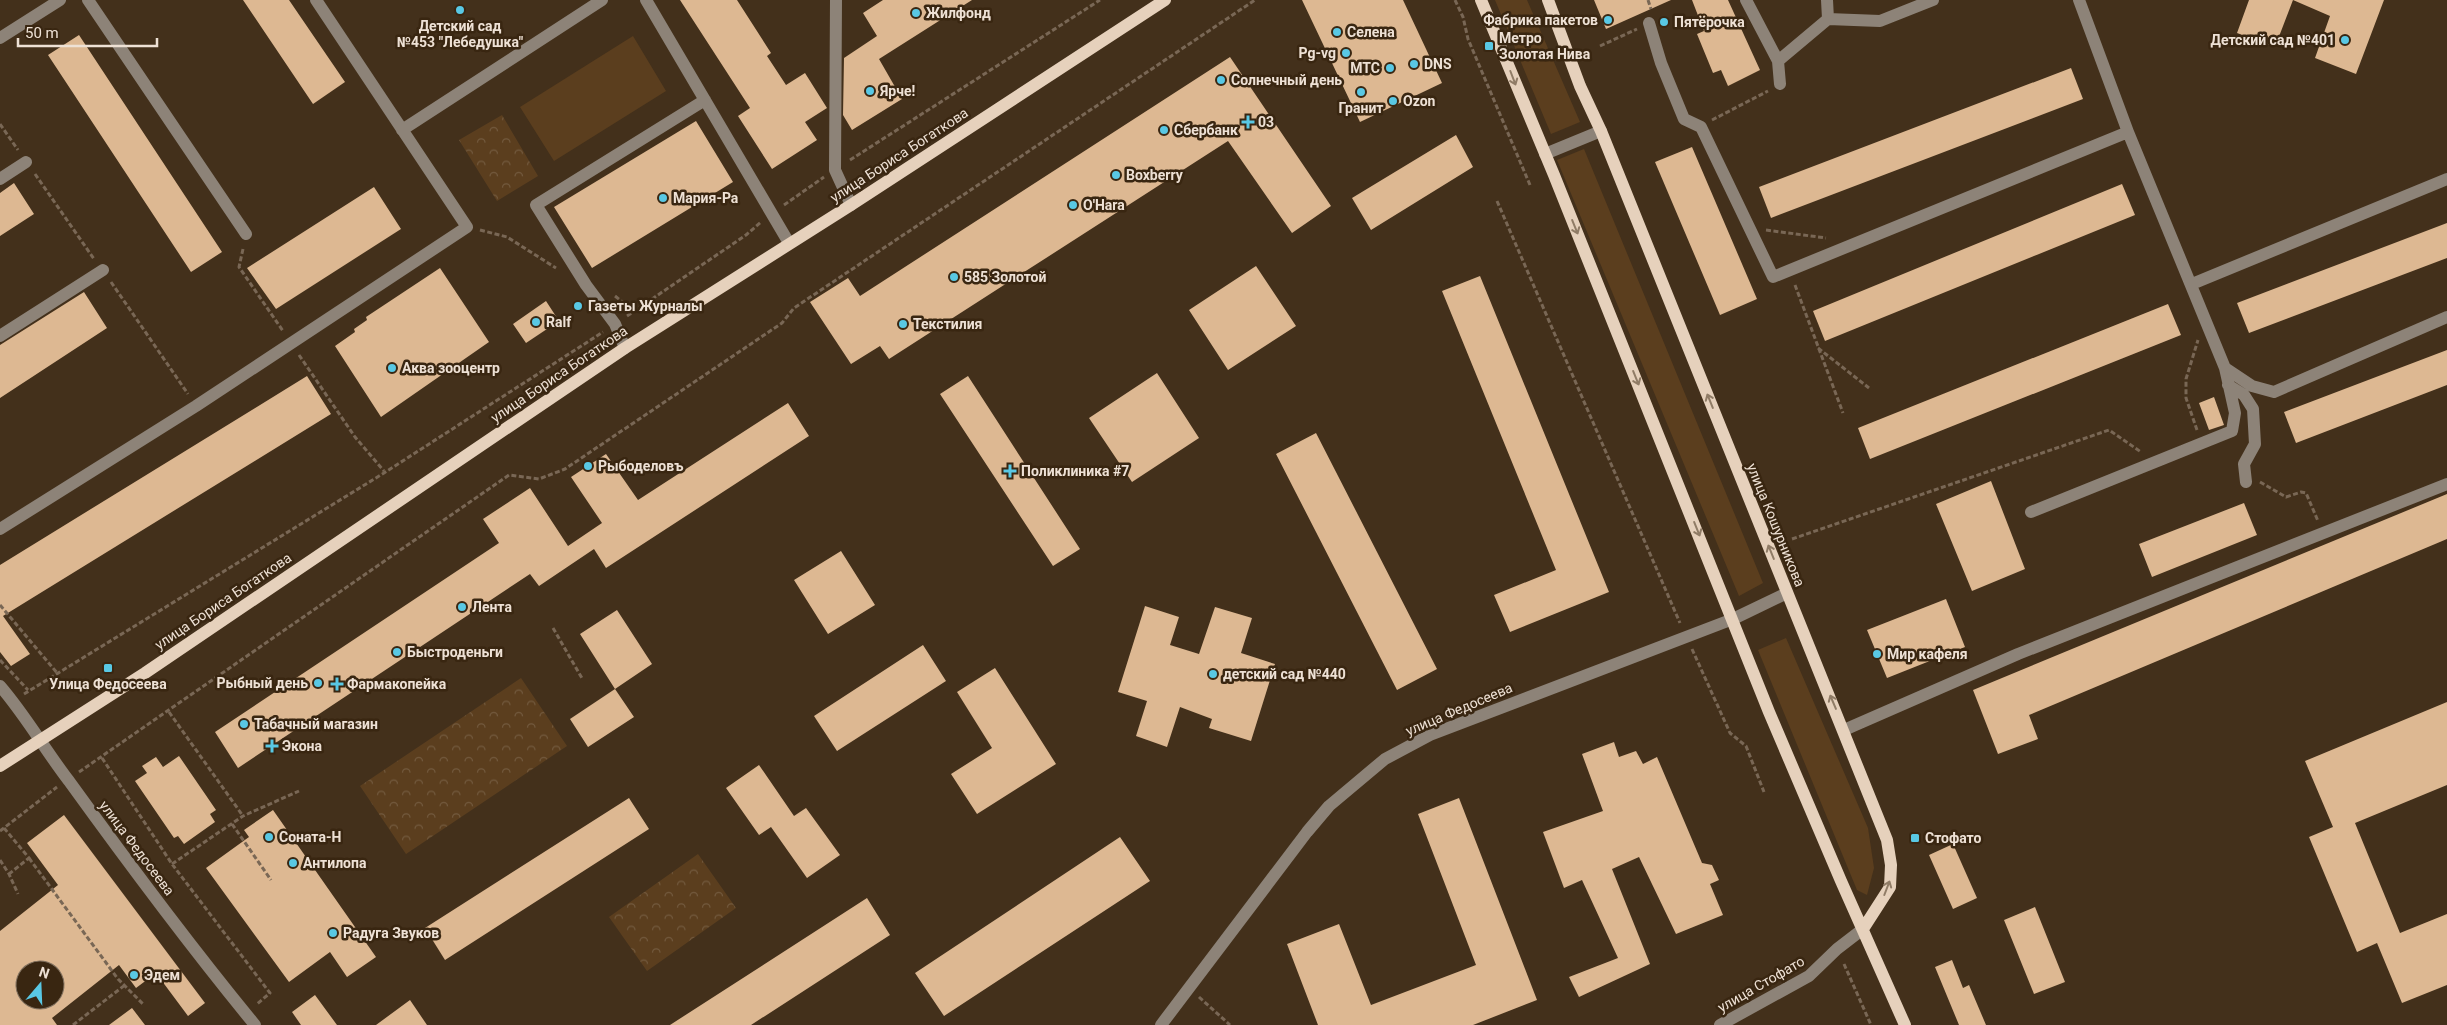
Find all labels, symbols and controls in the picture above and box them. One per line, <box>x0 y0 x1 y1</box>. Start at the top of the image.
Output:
marker: Детский сад №453 "Лебедушка" <box>454 4 466 16</box>
place label: Жилфонд <box>926 5 991 21</box>
marker: Жилфонд <box>910 7 922 19</box>
place label: Фабрика пакетов <box>1483 12 1598 28</box>
marker: Фабрика пакетов <box>1602 14 1614 26</box>
place label: Пятёрочка <box>1674 14 1745 30</box>
scale bar <box>18 15 156 47</box>
marker: Пятёрочка <box>1658 16 1670 28</box>
place label: Детский сад №453 "Лебедушка" <box>397 18 524 50</box>
text: 50 m <box>25 24 59 42</box>
place label: Селена <box>1347 24 1395 40</box>
marker: Селена <box>1331 26 1343 38</box>
place label: Метро Золотая Нива <box>1499 30 1591 62</box>
place label: Детский сад №401 <box>2211 32 2335 48</box>
marker: Детский сад №401 <box>2339 34 2351 46</box>
marker: Метро Золотая Нива <box>1483 40 1495 52</box>
place label: Pg-vg <box>1299 45 1336 61</box>
marker: Pg-vg <box>1340 47 1352 59</box>
place label: DNS <box>1424 56 1452 72</box>
marker: DNS <box>1408 58 1420 70</box>
place label: МТС <box>1350 60 1380 76</box>
marker: МТС <box>1384 62 1396 74</box>
one-way arrow <box>1509 70 1518 85</box>
place label: Солнечный день <box>1231 72 1342 88</box>
marker: Солнечный день <box>1215 74 1227 86</box>
place label: Ярче! <box>879 83 915 99</box>
marker: Ярче! <box>864 85 876 97</box>
marker: Гранит <box>1355 86 1367 98</box>
place label: Ozon <box>1403 93 1436 109</box>
marker: Ozon <box>1387 95 1399 107</box>
place label: Гранит <box>1339 100 1383 116</box>
street label: улица Бориса Богаткова <box>827 104 971 206</box>
place label: 03 <box>1258 114 1274 130</box>
marker: 03 <box>1242 116 1254 128</box>
place label: Сбербанк <box>1174 122 1238 138</box>
marker: Сбербанк <box>1158 124 1170 136</box>
place label: Boxberry <box>1126 167 1184 183</box>
marker: Boxberry <box>1110 169 1122 181</box>
place label: Мария-Ра <box>673 190 739 206</box>
marker: Мария-Ра <box>657 192 669 204</box>
place label: O'Hara <box>1083 197 1125 213</box>
marker: O'Hara <box>1067 199 1079 211</box>
one-way arrow <box>1571 219 1581 234</box>
place label: 585 Золотой <box>964 269 1046 285</box>
marker: 585 Золотой <box>948 271 960 283</box>
place label: Газеты Журналы <box>588 298 703 314</box>
marker: Газеты Журналы <box>572 300 584 312</box>
place label: Ralf <box>546 314 572 330</box>
marker: Ralf <box>530 316 542 328</box>
place label: Текстилия <box>913 316 982 332</box>
marker: Текстилия <box>897 318 909 330</box>
street label: улица Бориса Богаткова <box>488 322 630 426</box>
place label: Аква зооцентр <box>402 360 500 376</box>
marker: Аква зооцентр <box>386 362 398 374</box>
one-way arrow <box>1632 370 1641 385</box>
one-way arrow <box>1704 394 1714 409</box>
place label: Рыбоделовъ <box>598 458 683 474</box>
marker: Рыбоделовъ <box>582 460 594 472</box>
street label: улица Кошурникова <box>1744 461 1808 589</box>
place label: Поликлиника #7 <box>1021 463 1129 479</box>
marker: Поликлиника #7 <box>1003 464 1017 478</box>
one-way arrow <box>1692 521 1702 536</box>
one-way arrow <box>1765 544 1774 559</box>
street label: улица Бориса Богаткова <box>152 549 294 653</box>
place label: Лента <box>472 599 512 615</box>
marker: Лента <box>456 601 468 613</box>
place label: Быстроденьги <box>407 644 503 660</box>
marker: Быстроденьги <box>391 646 403 658</box>
place label: Мир кафеля <box>1887 646 1968 662</box>
marker: Мир кафеля <box>1871 648 1883 660</box>
marker: Улица Федосеева <box>102 662 114 674</box>
place label: детский сад №440 <box>1223 666 1346 682</box>
marker: детский сад №440 <box>1207 668 1219 680</box>
place label: Рыбный день <box>216 675 308 691</box>
place label: Улица Федосеева <box>49 676 167 692</box>
place label: Фармакопейка <box>347 676 447 692</box>
marker: Рыбный день <box>312 677 324 689</box>
marker: Фармакопейка <box>331 678 343 690</box>
street label: улица Федосеева <box>1403 679 1515 739</box>
one-way arrow <box>1827 695 1837 710</box>
place label: Табачный магазин <box>254 716 378 732</box>
marker: Табачный магазин <box>238 718 250 730</box>
place label: Экона <box>282 738 322 754</box>
marker: Экона <box>266 740 278 752</box>
street label: улица Федосеева <box>96 798 178 898</box>
place label: Соната-Н <box>279 829 341 845</box>
place label: Стофато <box>1925 830 1982 846</box>
marker: Соната-Н <box>263 831 275 843</box>
marker: Стофато <box>1909 832 1921 844</box>
place label: Антилопа <box>303 855 367 871</box>
marker: Антилопа <box>287 857 299 869</box>
one-way arrow <box>1883 881 1892 896</box>
place label: Радуга Звуков <box>343 925 439 941</box>
marker: Радуга Звуков <box>327 927 339 939</box>
street label: улица Стофато <box>1715 953 1807 1015</box>
north arrow <box>15 960 65 1010</box>
text: N <box>37 964 52 982</box>
place label: Эдем <box>144 967 180 983</box>
marker: Эдем <box>128 969 140 981</box>

